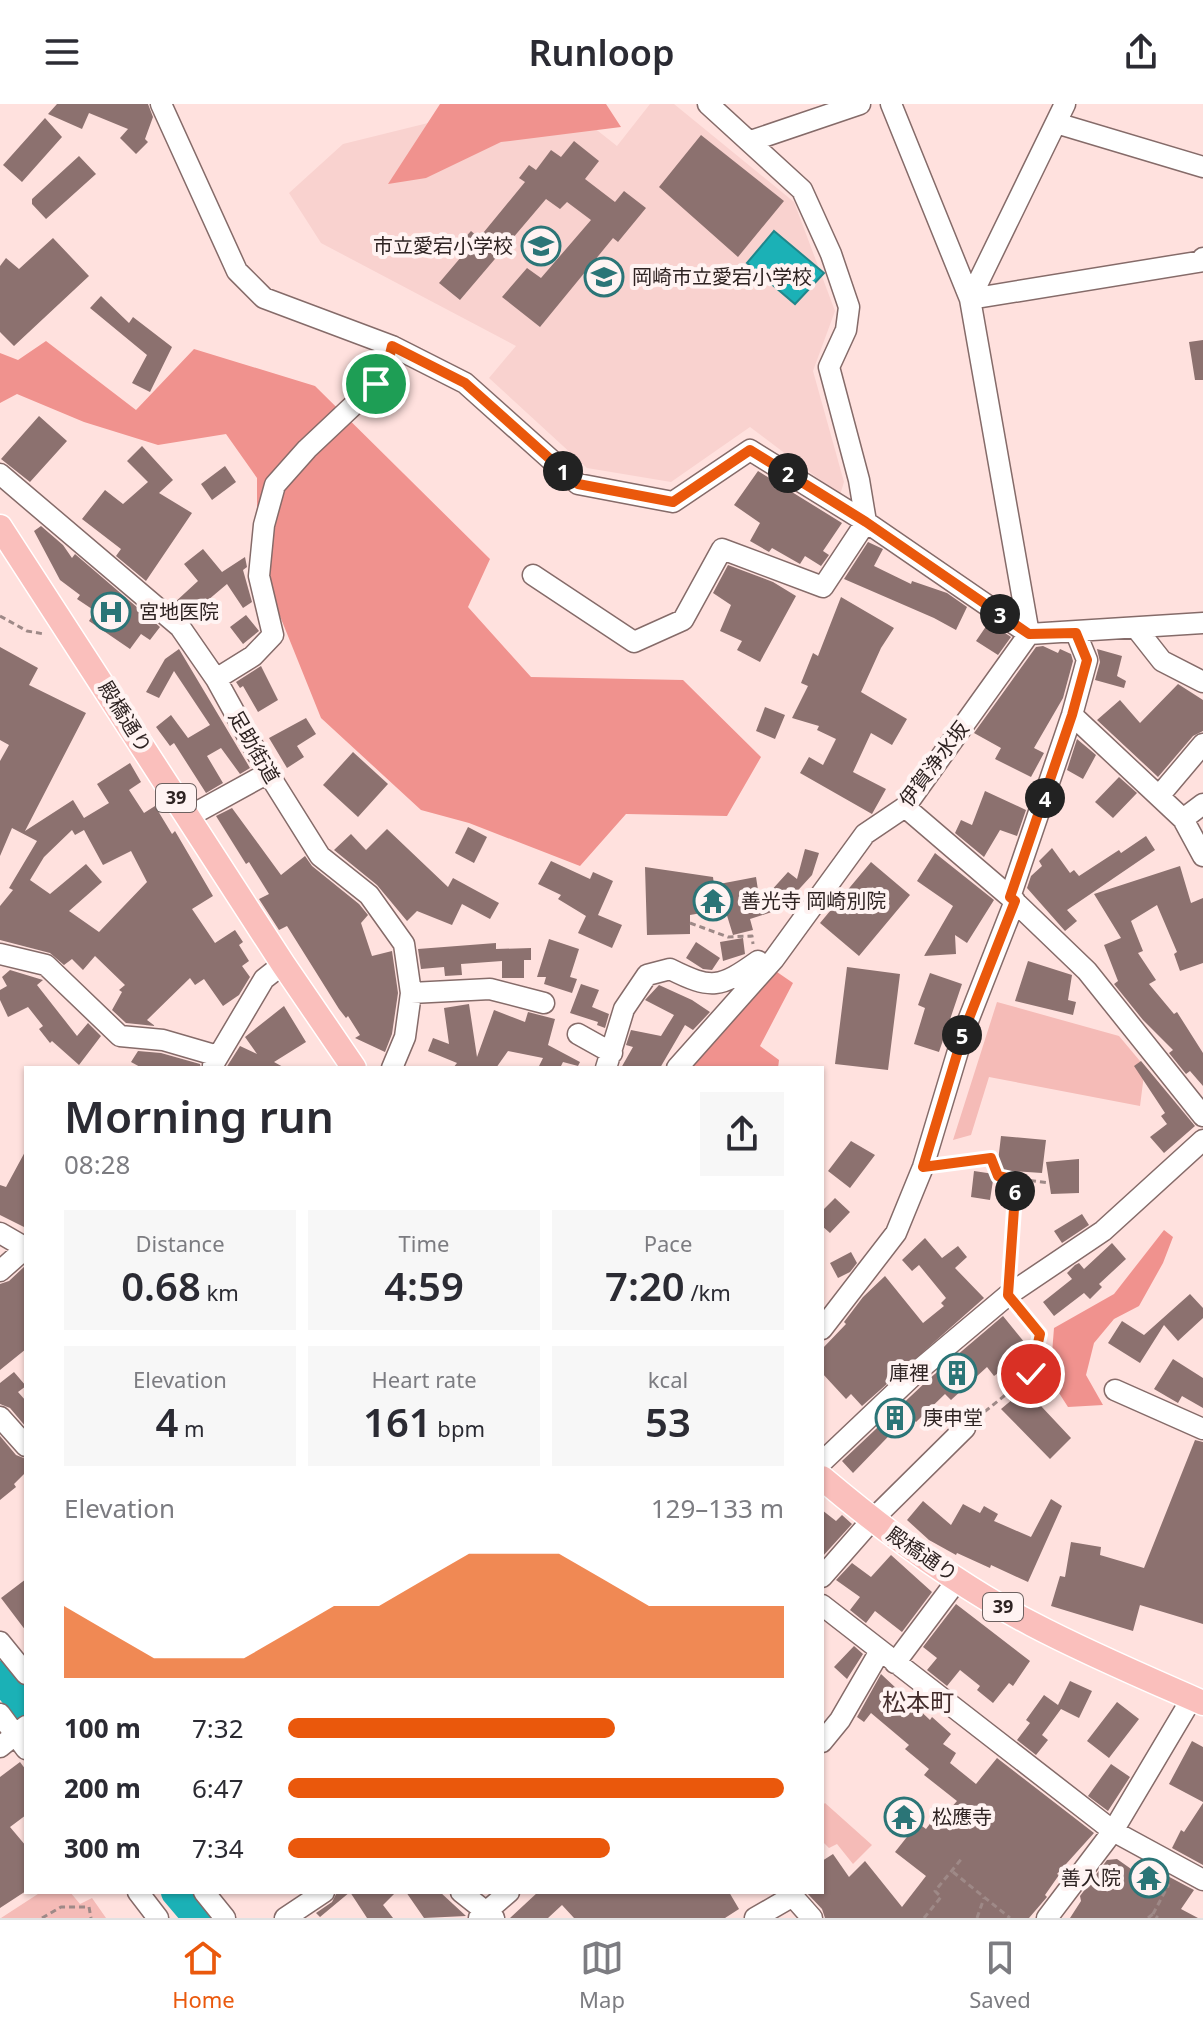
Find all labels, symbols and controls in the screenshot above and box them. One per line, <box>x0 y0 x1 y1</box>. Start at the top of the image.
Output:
text: Runloop <box>528 28 675 77</box>
icon: menu <box>40 30 84 74</box>
icon: share <box>1119 30 1163 74</box>
school or university icon: 市立愛宕小学校 <box>520 225 562 267</box>
place label: 市立愛宕小学校 <box>373 232 513 259</box>
school or university icon: 岡崎市立愛宕小学校 <box>583 256 625 298</box>
place label: 岡崎市立愛宕小学校 <box>632 263 812 290</box>
pin <box>342 350 410 418</box>
icon: arrive <box>354 362 398 406</box>
pin: 1 <box>543 451 583 491</box>
pin: 2 <box>768 453 808 493</box>
text: 1 <box>557 456 569 486</box>
text: 2 <box>782 458 794 488</box>
hospital icon: 宮地医院 <box>90 591 132 633</box>
pin: 3 <box>980 594 1020 634</box>
place label: 宮地医院 <box>139 598 219 625</box>
text: 3 <box>994 599 1006 629</box>
street label: 殿橋通り <box>93 676 158 758</box>
street label: 足助街道 <box>223 705 286 788</box>
street label: 伊賀浄水坂 <box>893 716 974 812</box>
pin: 4 <box>1025 778 1065 818</box>
text: 4 <box>1039 783 1051 813</box>
road number: 39 <box>156 784 196 812</box>
temple icon: 善光寺 岡崎別院 <box>692 880 734 922</box>
place label: 善光寺 岡崎別院 <box>741 887 886 914</box>
pin: 5 <box>942 1015 982 1055</box>
text: 5 <box>956 1020 968 1050</box>
text: Morning run <box>64 1086 334 1146</box>
button: share <box>700 1092 784 1176</box>
text: 08:28 <box>64 1146 130 1182</box>
pin: 6 <box>995 1171 1035 1211</box>
text: 6 <box>1009 1176 1021 1206</box>
text: Distance <box>135 1228 225 1258</box>
text: Time <box>399 1228 449 1258</box>
text: Pace <box>644 1228 692 1258</box>
text: 0.68 <box>121 1258 201 1313</box>
text: 4:59 <box>384 1258 464 1313</box>
text: 7:20 <box>605 1258 685 1313</box>
text: km <box>201 1277 239 1307</box>
text: /km <box>685 1277 731 1307</box>
pin <box>997 1340 1065 1408</box>
building icon: 庫裡 <box>936 1352 978 1394</box>
icon: check <box>1009 1352 1053 1396</box>
place label: 庫裡 <box>889 1359 929 1386</box>
text: Elevation <box>133 1364 227 1394</box>
text: Heart rate <box>371 1364 477 1394</box>
text: kcal <box>648 1364 688 1394</box>
text: 4 <box>155 1394 178 1449</box>
text: 161 <box>363 1394 432 1449</box>
text: 53 <box>645 1394 691 1449</box>
building icon: 庚申堂 <box>874 1397 916 1439</box>
place label: 庚申堂 <box>923 1404 983 1431</box>
text: m <box>178 1413 205 1443</box>
text: bpm <box>432 1413 485 1443</box>
text: Elevation <box>64 1490 175 1526</box>
text: 129–133 m <box>651 1490 784 1526</box>
street label: 殿橋通り <box>882 1520 963 1587</box>
road number: 39 <box>983 1593 1023 1621</box>
district label: 松本町 <box>882 1685 954 1718</box>
text: 100 m <box>64 1710 141 1746</box>
text: 7:32 <box>192 1710 244 1746</box>
text: 200 m <box>64 1770 141 1806</box>
text: 6:47 <box>192 1770 244 1806</box>
temple icon: 松應寺 <box>883 1796 925 1838</box>
place label: 松應寺 <box>932 1803 992 1830</box>
text: 300 m <box>64 1830 141 1866</box>
text: 7:34 <box>192 1830 244 1866</box>
temple icon: 善入院 <box>1128 1857 1170 1899</box>
place label: 善入院 <box>1061 1864 1121 1891</box>
tab: Home <box>172 1936 235 2014</box>
tab: Map <box>579 1936 625 2014</box>
tab: Saved <box>969 1936 1031 2014</box>

